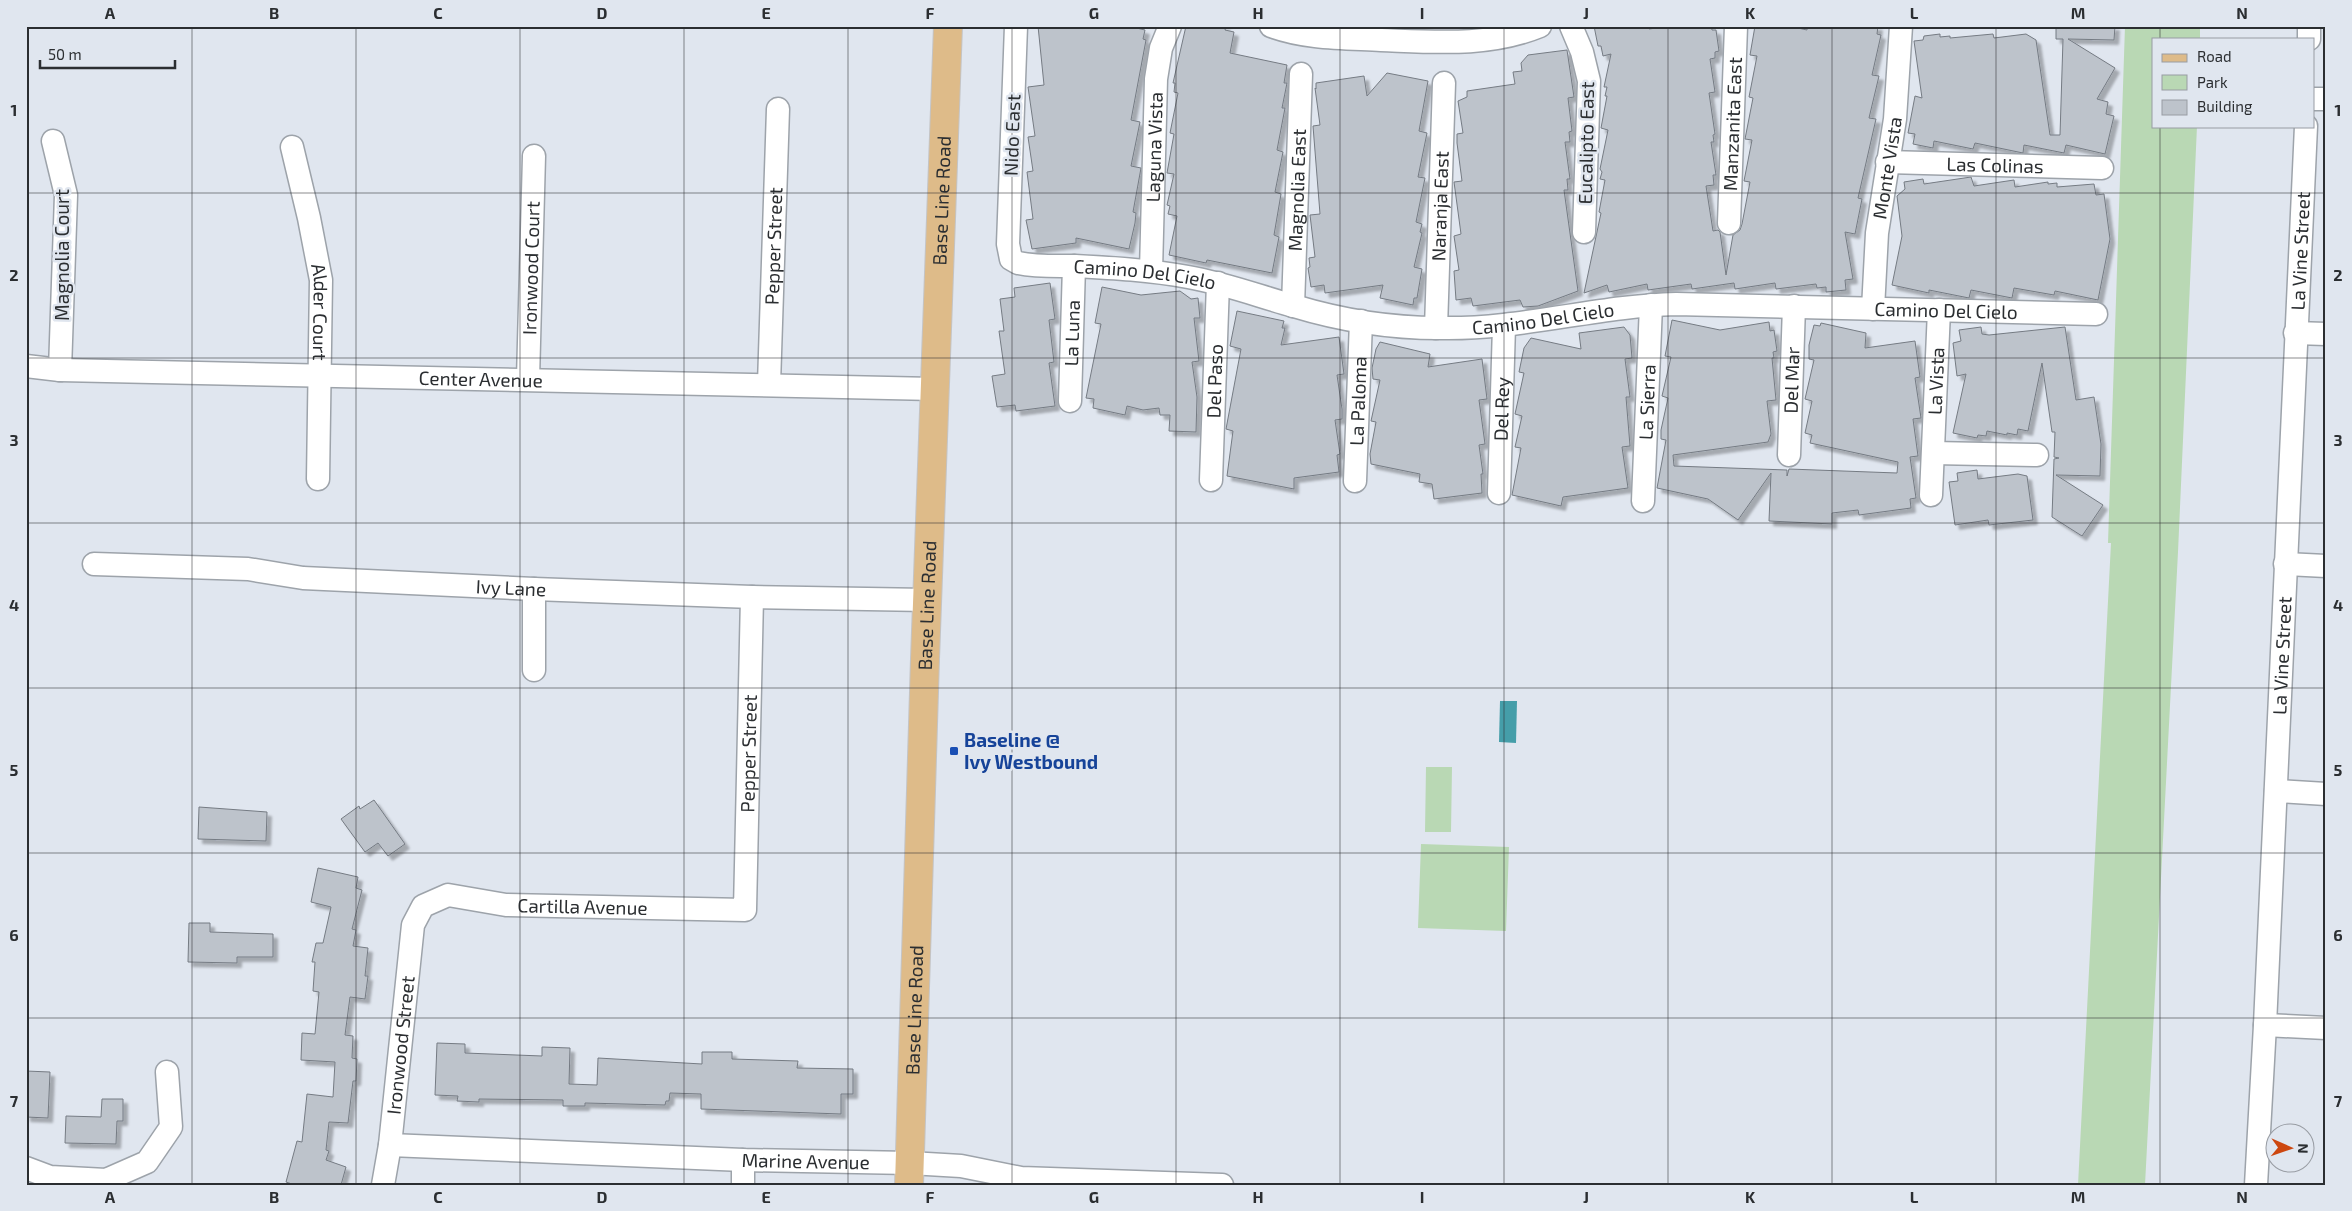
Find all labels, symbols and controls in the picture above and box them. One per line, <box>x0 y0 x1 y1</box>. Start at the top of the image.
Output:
text: A <box>105 3 116 22</box>
text: B <box>269 3 279 22</box>
text: C <box>433 3 443 22</box>
text: D <box>597 3 608 22</box>
text: E <box>761 3 771 22</box>
text: F <box>926 3 935 22</box>
text: G <box>1089 3 1099 22</box>
text: H <box>1252 3 1264 22</box>
text: I <box>1420 3 1424 22</box>
text: J <box>1583 3 1589 22</box>
text: K <box>1745 3 1756 22</box>
text: L <box>1910 3 1919 22</box>
text: M <box>2071 3 2085 22</box>
text: N <box>2236 3 2248 22</box>
scale bar <box>40 38 175 70</box>
legend <box>2152 38 2314 128</box>
text: 50 m <box>48 45 82 63</box>
text: Road <box>2197 47 2232 65</box>
street label: Manzanita East <box>1718 57 1746 191</box>
text: Park <box>2197 73 2228 91</box>
street label: Eucalipto East <box>1573 81 1598 205</box>
street label: Laguna Vista <box>1141 91 1167 203</box>
street label: Nido East <box>999 94 1024 176</box>
text: Building <box>2197 97 2253 115</box>
text: 1 <box>11 100 17 119</box>
text: 1 <box>2335 100 2341 119</box>
street label: Monte Vista <box>1867 115 1906 221</box>
street label: Magnolia East <box>1283 128 1310 252</box>
street label: Base Line Road <box>927 135 955 266</box>
street label: Naranja East <box>1426 151 1453 262</box>
street label: Las Colinas <box>1946 152 2044 177</box>
street label: Pepper Street <box>760 187 786 305</box>
street label: Magnolia Court <box>50 189 73 321</box>
street label: La Vine Street <box>2286 191 2314 311</box>
street label: Ironwood Court <box>517 201 544 335</box>
street label: Camino Del Cielo <box>1073 254 1218 294</box>
street label: Alder Court <box>307 261 333 361</box>
text: 2 <box>9 265 19 284</box>
text: 2 <box>2333 265 2343 284</box>
street label: Camino Del Cielo <box>1471 297 1615 338</box>
street label: Camino Del Cielo <box>1874 297 2018 323</box>
street label: La Luna <box>1059 299 1084 367</box>
street label: Del Paso <box>1201 344 1227 419</box>
street label: Del Mar <box>1778 346 1804 414</box>
street label: La Vista <box>1922 347 1948 415</box>
street label: La Paloma <box>1344 356 1371 446</box>
street label: La Sierra <box>1634 364 1660 440</box>
street label: Center Avenue <box>418 366 543 391</box>
street label: Del Rey <box>1489 377 1513 441</box>
text: 3 <box>9 430 19 449</box>
text: 3 <box>2333 430 2343 449</box>
street label: Base Line Road <box>913 540 940 671</box>
street label: Ivy Lane <box>475 574 547 600</box>
text: 4 <box>9 595 19 614</box>
text: 4 <box>2333 595 2343 614</box>
street label: La Vine Street <box>2267 596 2296 715</box>
street label: Pepper Street <box>735 694 761 813</box>
place label: Baseline @ Ivy Westbound <box>964 728 1098 774</box>
marker: Baseline @ Ivy Westbound <box>948 745 960 757</box>
text: 5 <box>10 760 19 779</box>
text: 5 <box>2334 760 2343 779</box>
street label: Cartilla Avenue <box>517 893 648 919</box>
text: 6 <box>9 925 19 944</box>
text: 6 <box>2333 925 2343 944</box>
street label: Base Line Road <box>900 945 927 1075</box>
street label: Ironwood Street <box>381 975 419 1116</box>
text: 7 <box>10 1091 19 1110</box>
text: 7 <box>2334 1091 2343 1110</box>
north arrow <box>2264 1124 2314 1174</box>
text: N <box>2295 1143 2312 1154</box>
street label: Marine Avenue <box>741 1148 870 1173</box>
text: A <box>105 1187 116 1206</box>
text: B <box>269 1187 279 1206</box>
text: C <box>433 1187 443 1206</box>
text: D <box>597 1187 608 1206</box>
text: E <box>761 1187 771 1206</box>
text: F <box>926 1187 935 1206</box>
text: G <box>1089 1187 1099 1206</box>
text: H <box>1252 1187 1264 1206</box>
text: I <box>1420 1187 1424 1206</box>
text: J <box>1583 1187 1589 1206</box>
text: K <box>1745 1187 1756 1206</box>
text: L <box>1910 1187 1919 1206</box>
text: M <box>2071 1187 2085 1206</box>
text: N <box>2236 1187 2248 1206</box>

